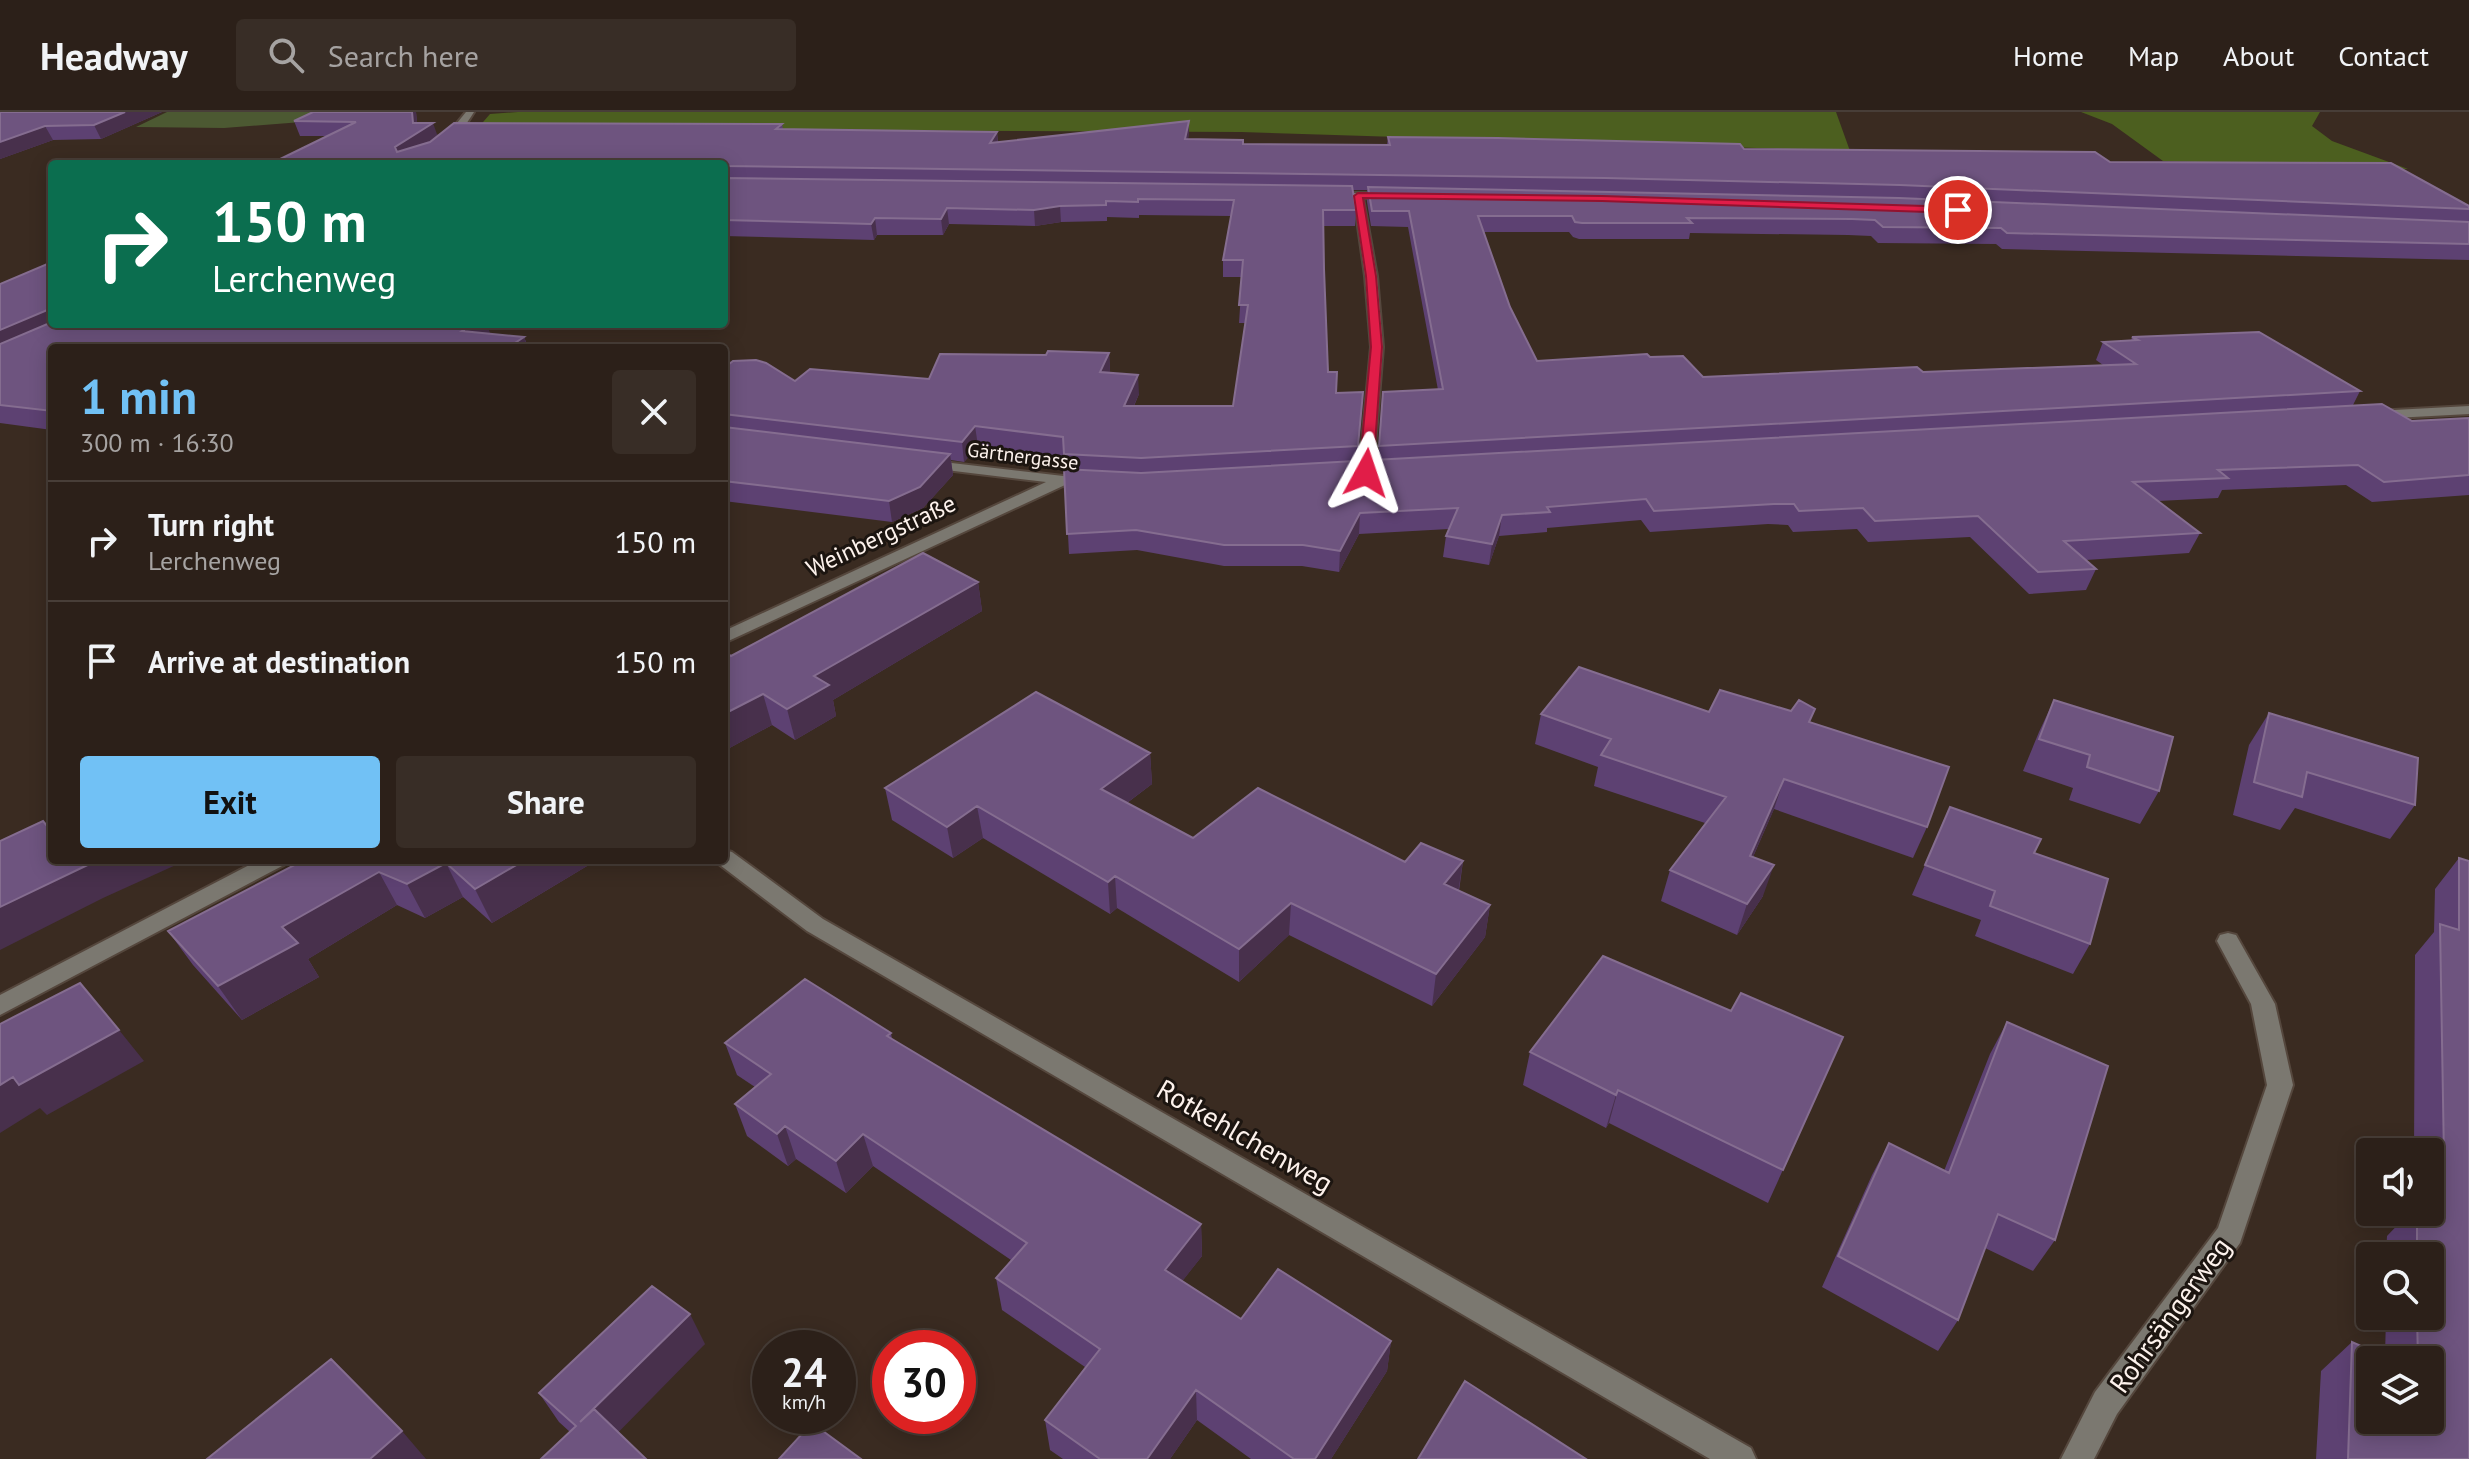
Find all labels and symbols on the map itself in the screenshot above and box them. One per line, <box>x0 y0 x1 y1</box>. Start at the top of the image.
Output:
pin <box>1924 176 1992 244</box>
position arrow <box>1324 431 1408 515</box>
street label: Gärtnergasse <box>966 436 1080 476</box>
street label: Weinbergstraße <box>801 487 961 584</box>
street label: Rotkehlchenweg <box>1151 1070 1340 1201</box>
street label: Rohrsängerweg <box>2101 1229 2239 1400</box>
speed limit sign: 30 <box>872 1330 976 1434</box>

